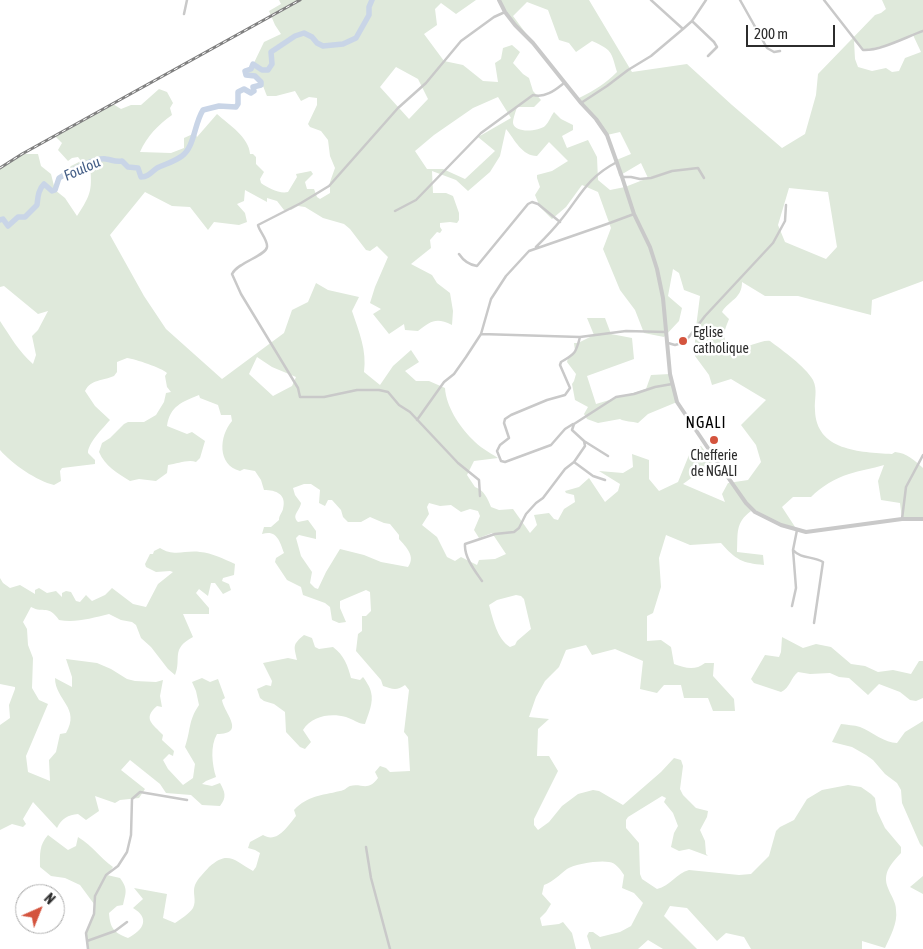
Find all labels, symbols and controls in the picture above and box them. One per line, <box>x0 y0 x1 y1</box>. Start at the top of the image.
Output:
scale bar <box>748 15 837 47</box>
text: 200 m <box>754 25 788 42</box>
water label: Foulou <box>61 153 103 185</box>
place label: Eglise catholique <box>693 325 749 358</box>
marker: Eglise catholique <box>677 335 689 347</box>
district label: NGALI <box>685 413 727 433</box>
marker: Chefferie de NGALI <box>708 434 720 446</box>
place label: Chefferie de NGALI <box>690 448 738 481</box>
north arrow <box>15 884 65 934</box>
text: N <box>41 890 58 908</box>

